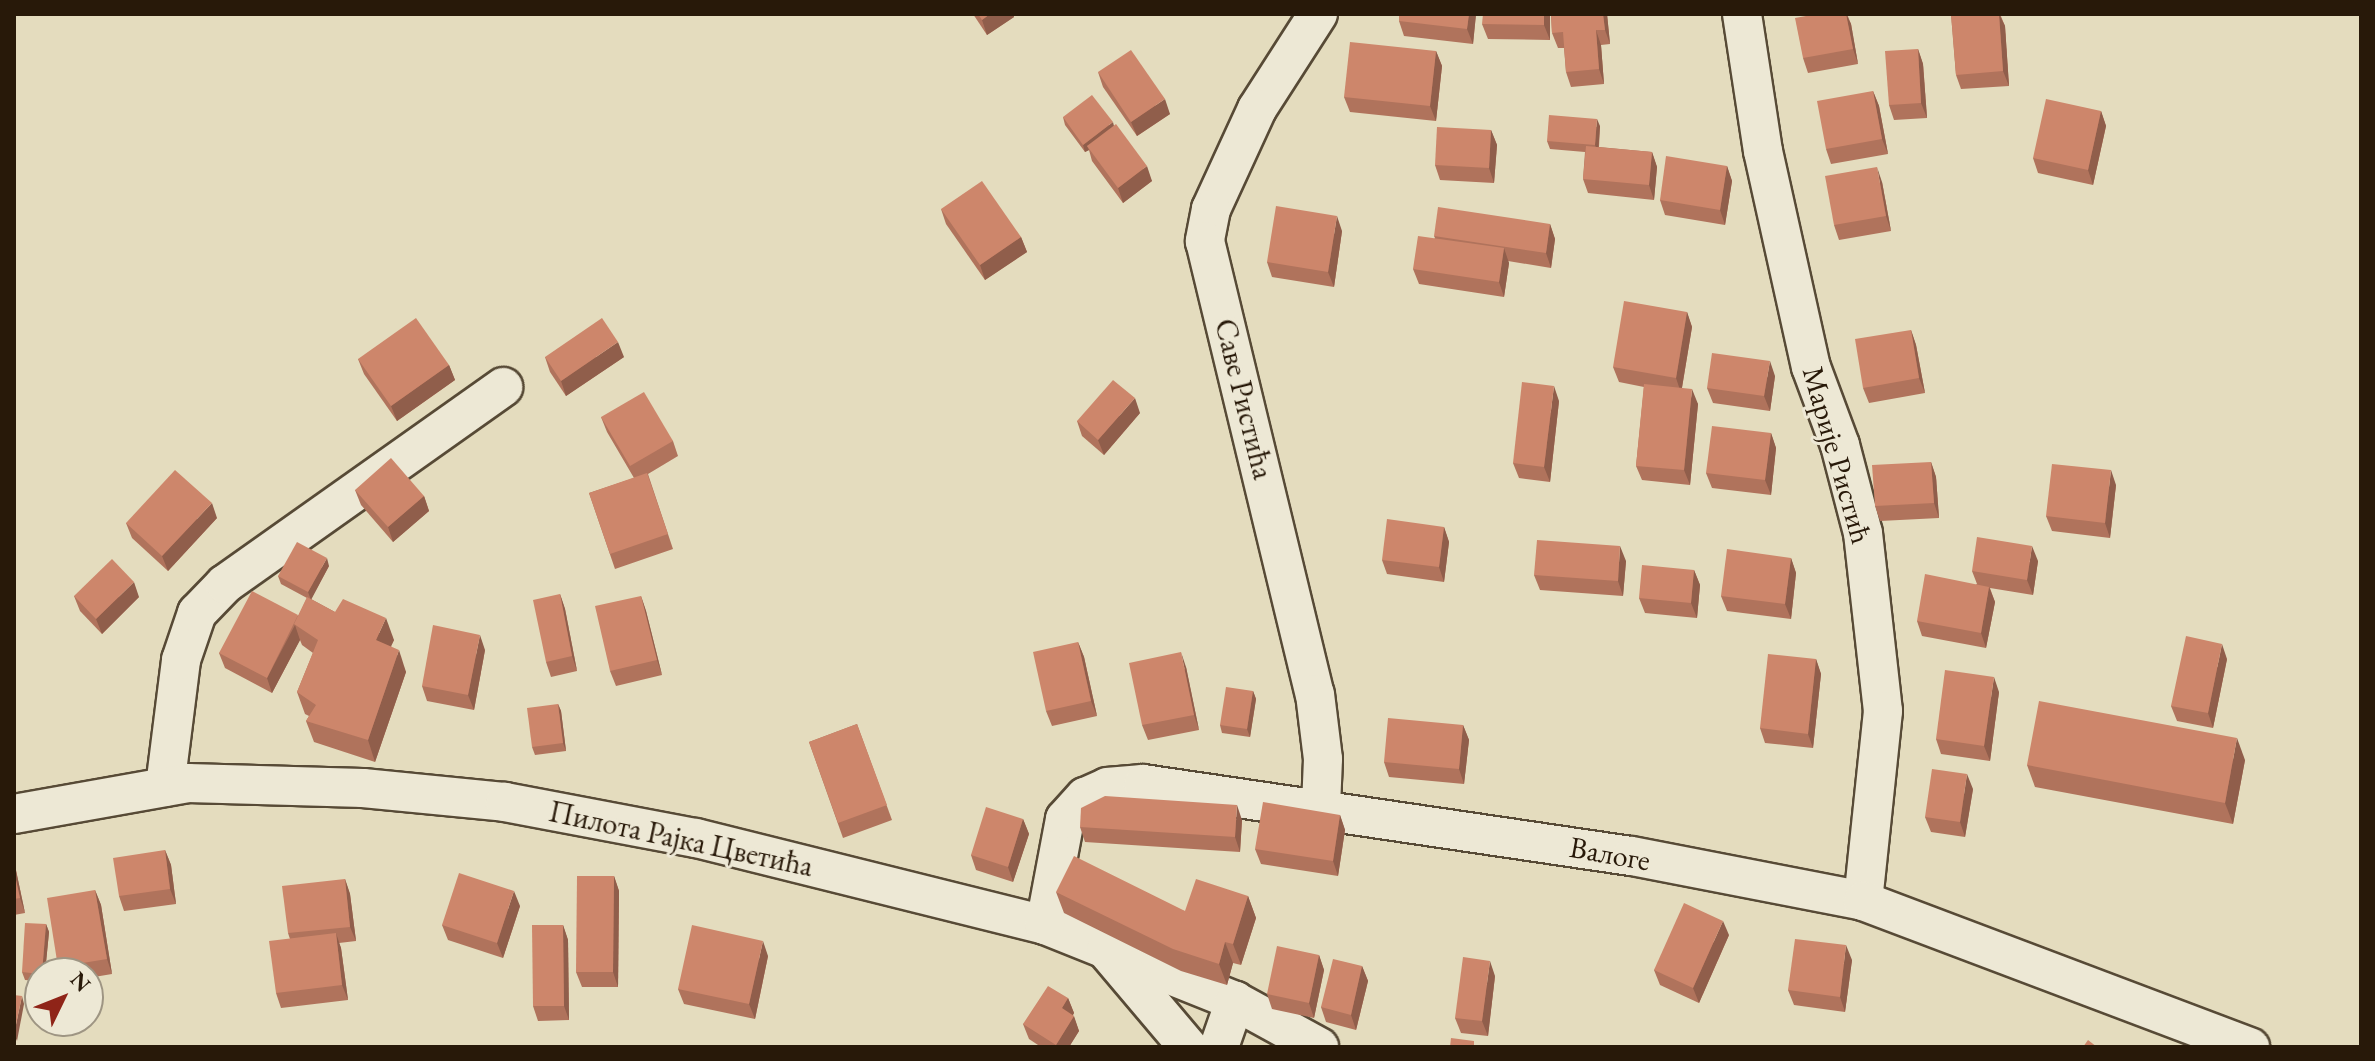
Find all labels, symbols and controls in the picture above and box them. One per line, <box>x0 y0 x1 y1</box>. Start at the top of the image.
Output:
street label: Саве Ристића <box>1207 315 1281 483</box>
street label: Марије Ристић <box>1795 362 1879 548</box>
street label: Пилота Рајка Цветића <box>546 793 816 885</box>
street label: Валоге <box>1567 829 1653 879</box>
north arrow <box>24 957 104 1037</box>
text: N <box>64 965 97 998</box>

